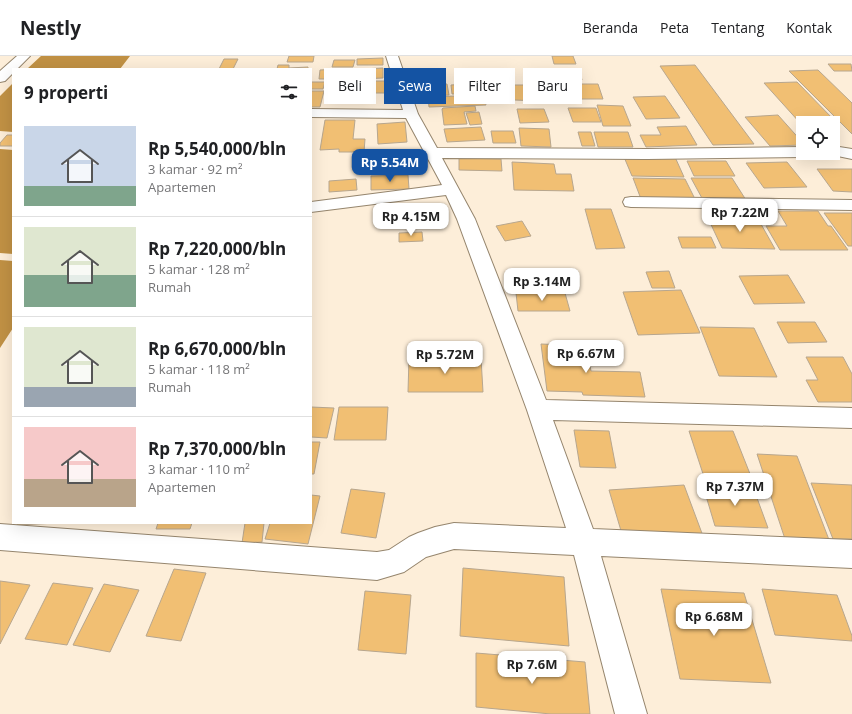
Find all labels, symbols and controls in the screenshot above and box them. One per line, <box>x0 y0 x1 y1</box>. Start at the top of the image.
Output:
text: Nestly <box>20 15 81 41</box>
text: Beranda <box>583 18 638 37</box>
text: Peta <box>660 18 689 37</box>
text: Tentang <box>711 18 764 37</box>
text: Kontak <box>786 18 832 37</box>
chip: Beli <box>324 68 376 104</box>
chip: Sewa <box>384 68 446 104</box>
chip: Filter <box>454 68 515 104</box>
chip: Baru <box>523 68 582 104</box>
text: 9 properti <box>24 81 108 104</box>
icon: filters <box>278 81 300 103</box>
map controls <box>796 116 840 160</box>
button: locate <box>796 116 840 160</box>
text: Rp 5,540,000/bln <box>148 137 286 160</box>
icon: home <box>56 142 104 190</box>
pin: Rp 5.54M <box>349 149 431 183</box>
text: Rp 5.54M <box>361 153 419 171</box>
text: 3 kamar · 92 m² <box>148 160 242 178</box>
text: Apartemen <box>148 178 216 196</box>
pin: Rp 7.22M <box>699 199 781 233</box>
pin: Rp 4.15M <box>370 203 452 237</box>
text: Rp 7.22M <box>711 203 769 221</box>
text: Rp 4.15M <box>382 207 440 225</box>
text: Rp 7,220,000/bln <box>148 237 286 260</box>
icon: home <box>56 243 104 291</box>
text: 5 kamar · 128 m² <box>148 260 250 278</box>
pin: Rp 3.14M <box>501 268 583 302</box>
text: Rp 3.14M <box>513 272 571 290</box>
text: Rumah <box>148 278 191 296</box>
text: Rp 6,670,000/bln <box>148 337 286 360</box>
pin: Rp 6.67M <box>545 340 627 374</box>
pin: Rp 5.72M <box>404 341 486 375</box>
icon: home <box>56 343 104 391</box>
text: Rp 6.67M <box>557 344 615 362</box>
text: Rp 5.72M <box>416 345 474 363</box>
text: 5 kamar · 118 m² <box>148 360 250 378</box>
text: Rumah <box>148 378 191 396</box>
text: Rp 7,370,000/bln <box>148 437 286 460</box>
icon: home <box>56 443 104 491</box>
text: 3 kamar · 110 m² <box>148 460 250 478</box>
pin: Rp 7.37M <box>694 473 776 507</box>
text: Rp 7.37M <box>706 477 764 495</box>
text: Apartemen <box>148 478 216 496</box>
pin: Rp 6.68M <box>673 603 755 637</box>
text: Rp 6.68M <box>685 607 743 625</box>
pin: Rp 7.6M <box>495 651 569 685</box>
text: Rp 7.6M <box>506 655 558 673</box>

